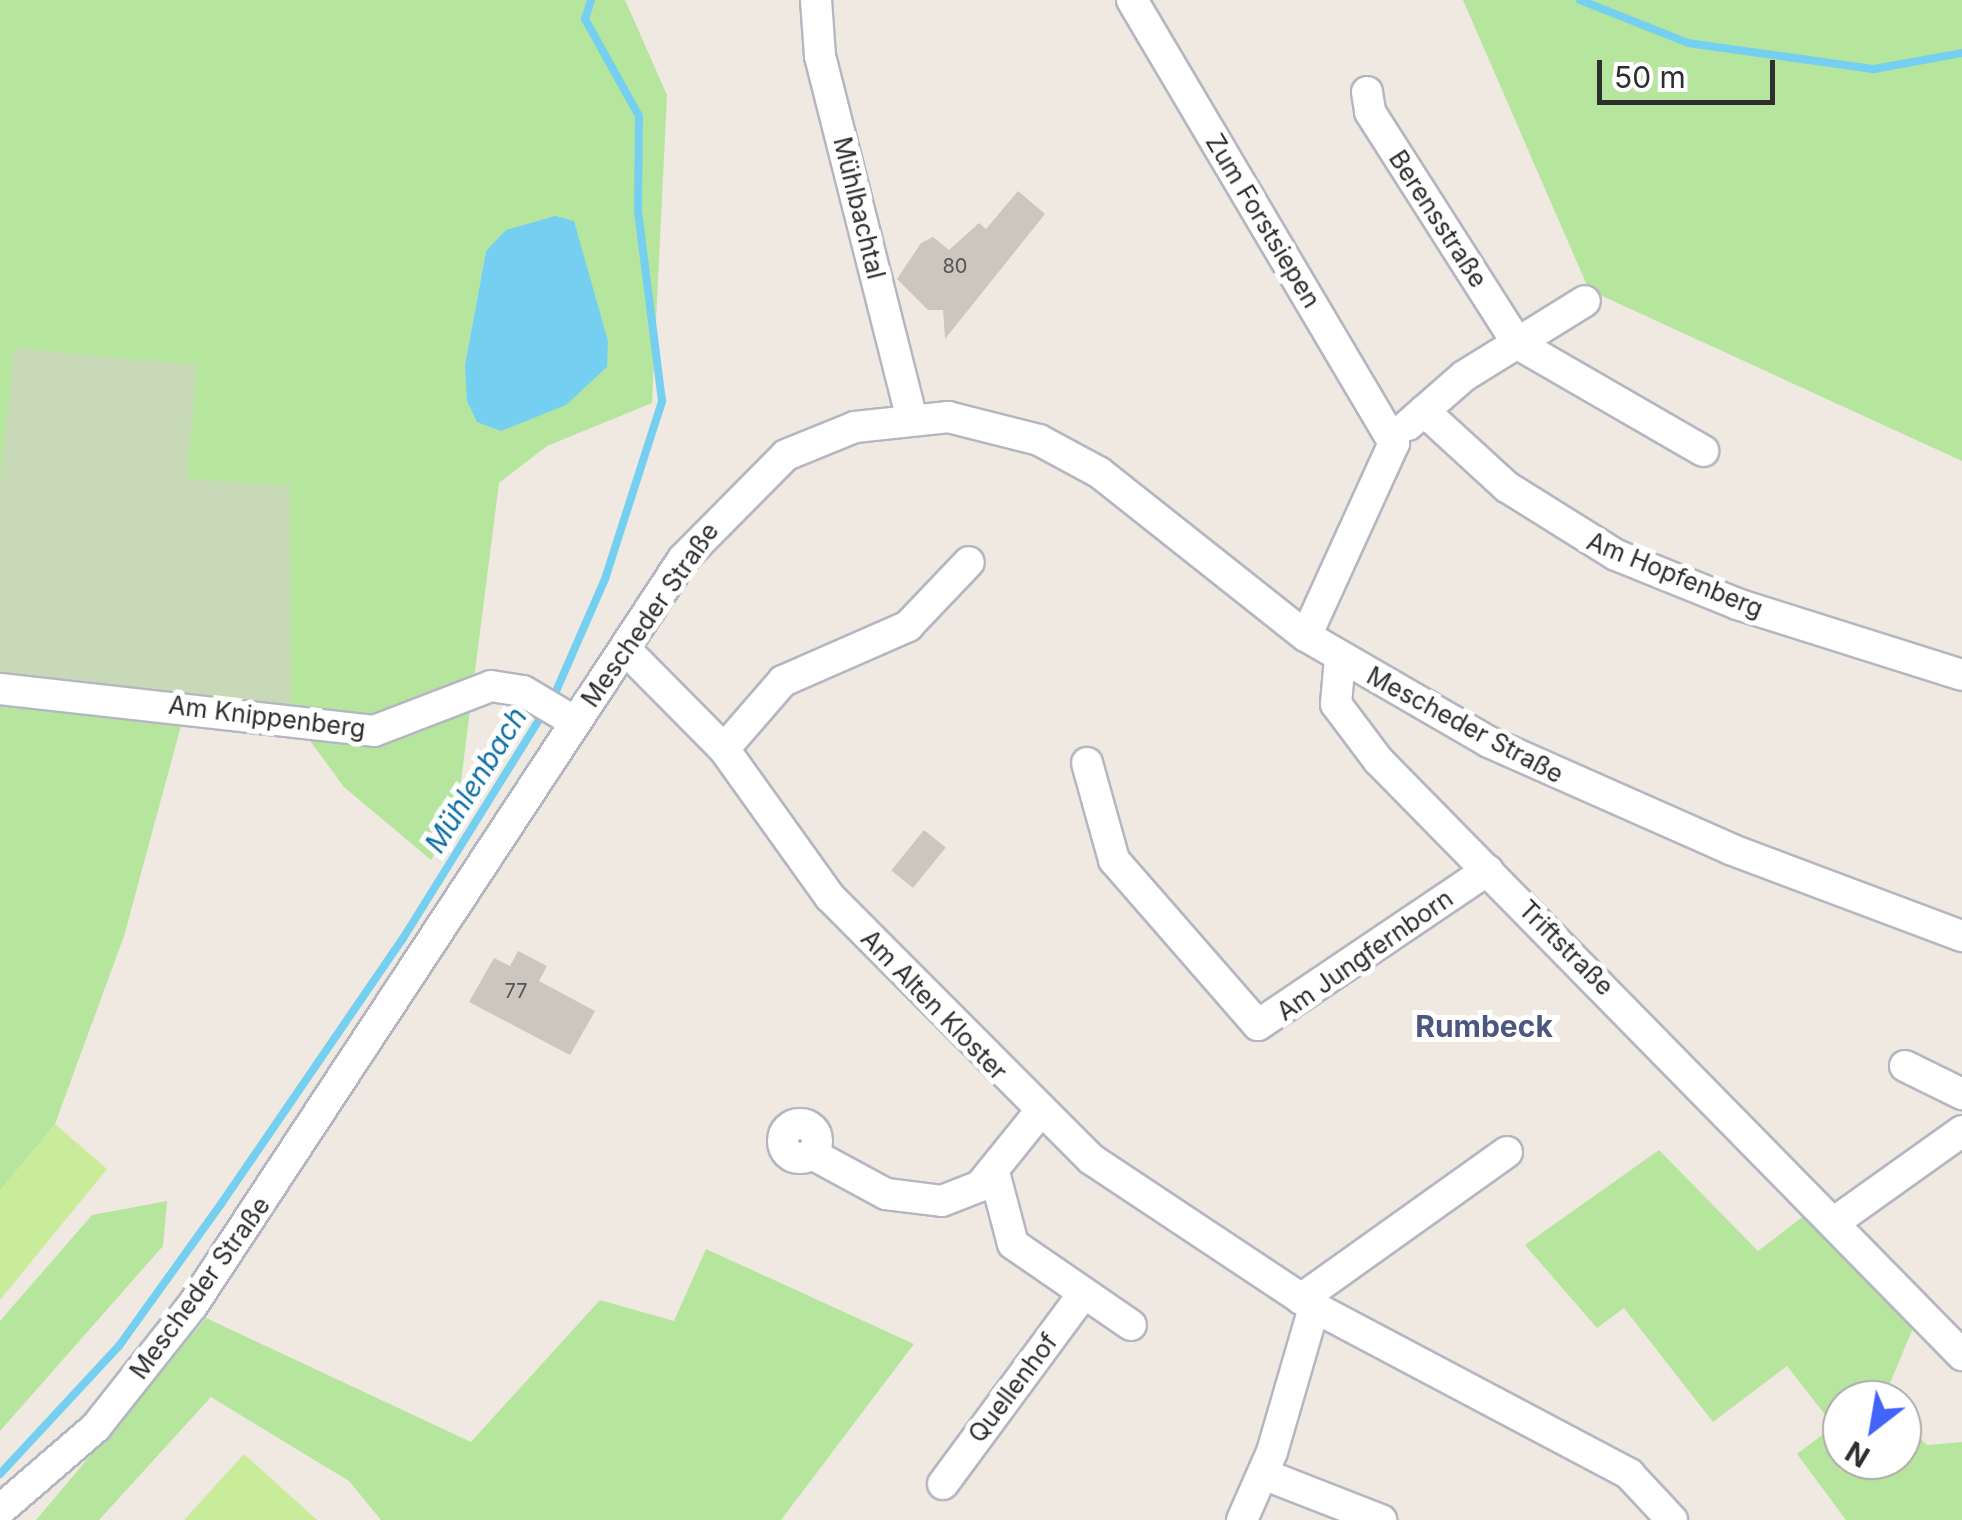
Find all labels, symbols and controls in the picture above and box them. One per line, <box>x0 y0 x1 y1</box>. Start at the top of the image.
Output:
scale bar <box>1602 40 1780 102</box>
text: 50 m <box>1614 59 1686 95</box>
street label: Zum Forstsiepen <box>1199 129 1327 313</box>
street label: Mühlbachtal <box>827 134 891 282</box>
street label: Berensstraße <box>1383 145 1493 293</box>
house number: 80 <box>943 254 967 278</box>
street label: Mescheder Straße <box>575 517 725 713</box>
street label: Am Hopfenberg <box>1583 526 1767 624</box>
street label: Mescheder Straße <box>1362 661 1568 789</box>
street label: Am Knippenberg <box>167 690 367 744</box>
water label: Mühlenbach <box>418 701 534 859</box>
street label: Am Jungfernborn <box>1271 883 1459 1027</box>
street label: Triftstraße <box>1512 894 1620 1002</box>
street label: Am Alten Kloster <box>855 924 1013 1086</box>
house number: 77 <box>504 979 528 1003</box>
district label: Rumbeck <box>1415 1008 1553 1044</box>
street label: Mescheder Straße <box>124 1191 276 1385</box>
street label: Quellenhof <box>962 1327 1064 1449</box>
north arrow <box>1822 1380 1922 1480</box>
text: N <box>1840 1434 1875 1474</box>

